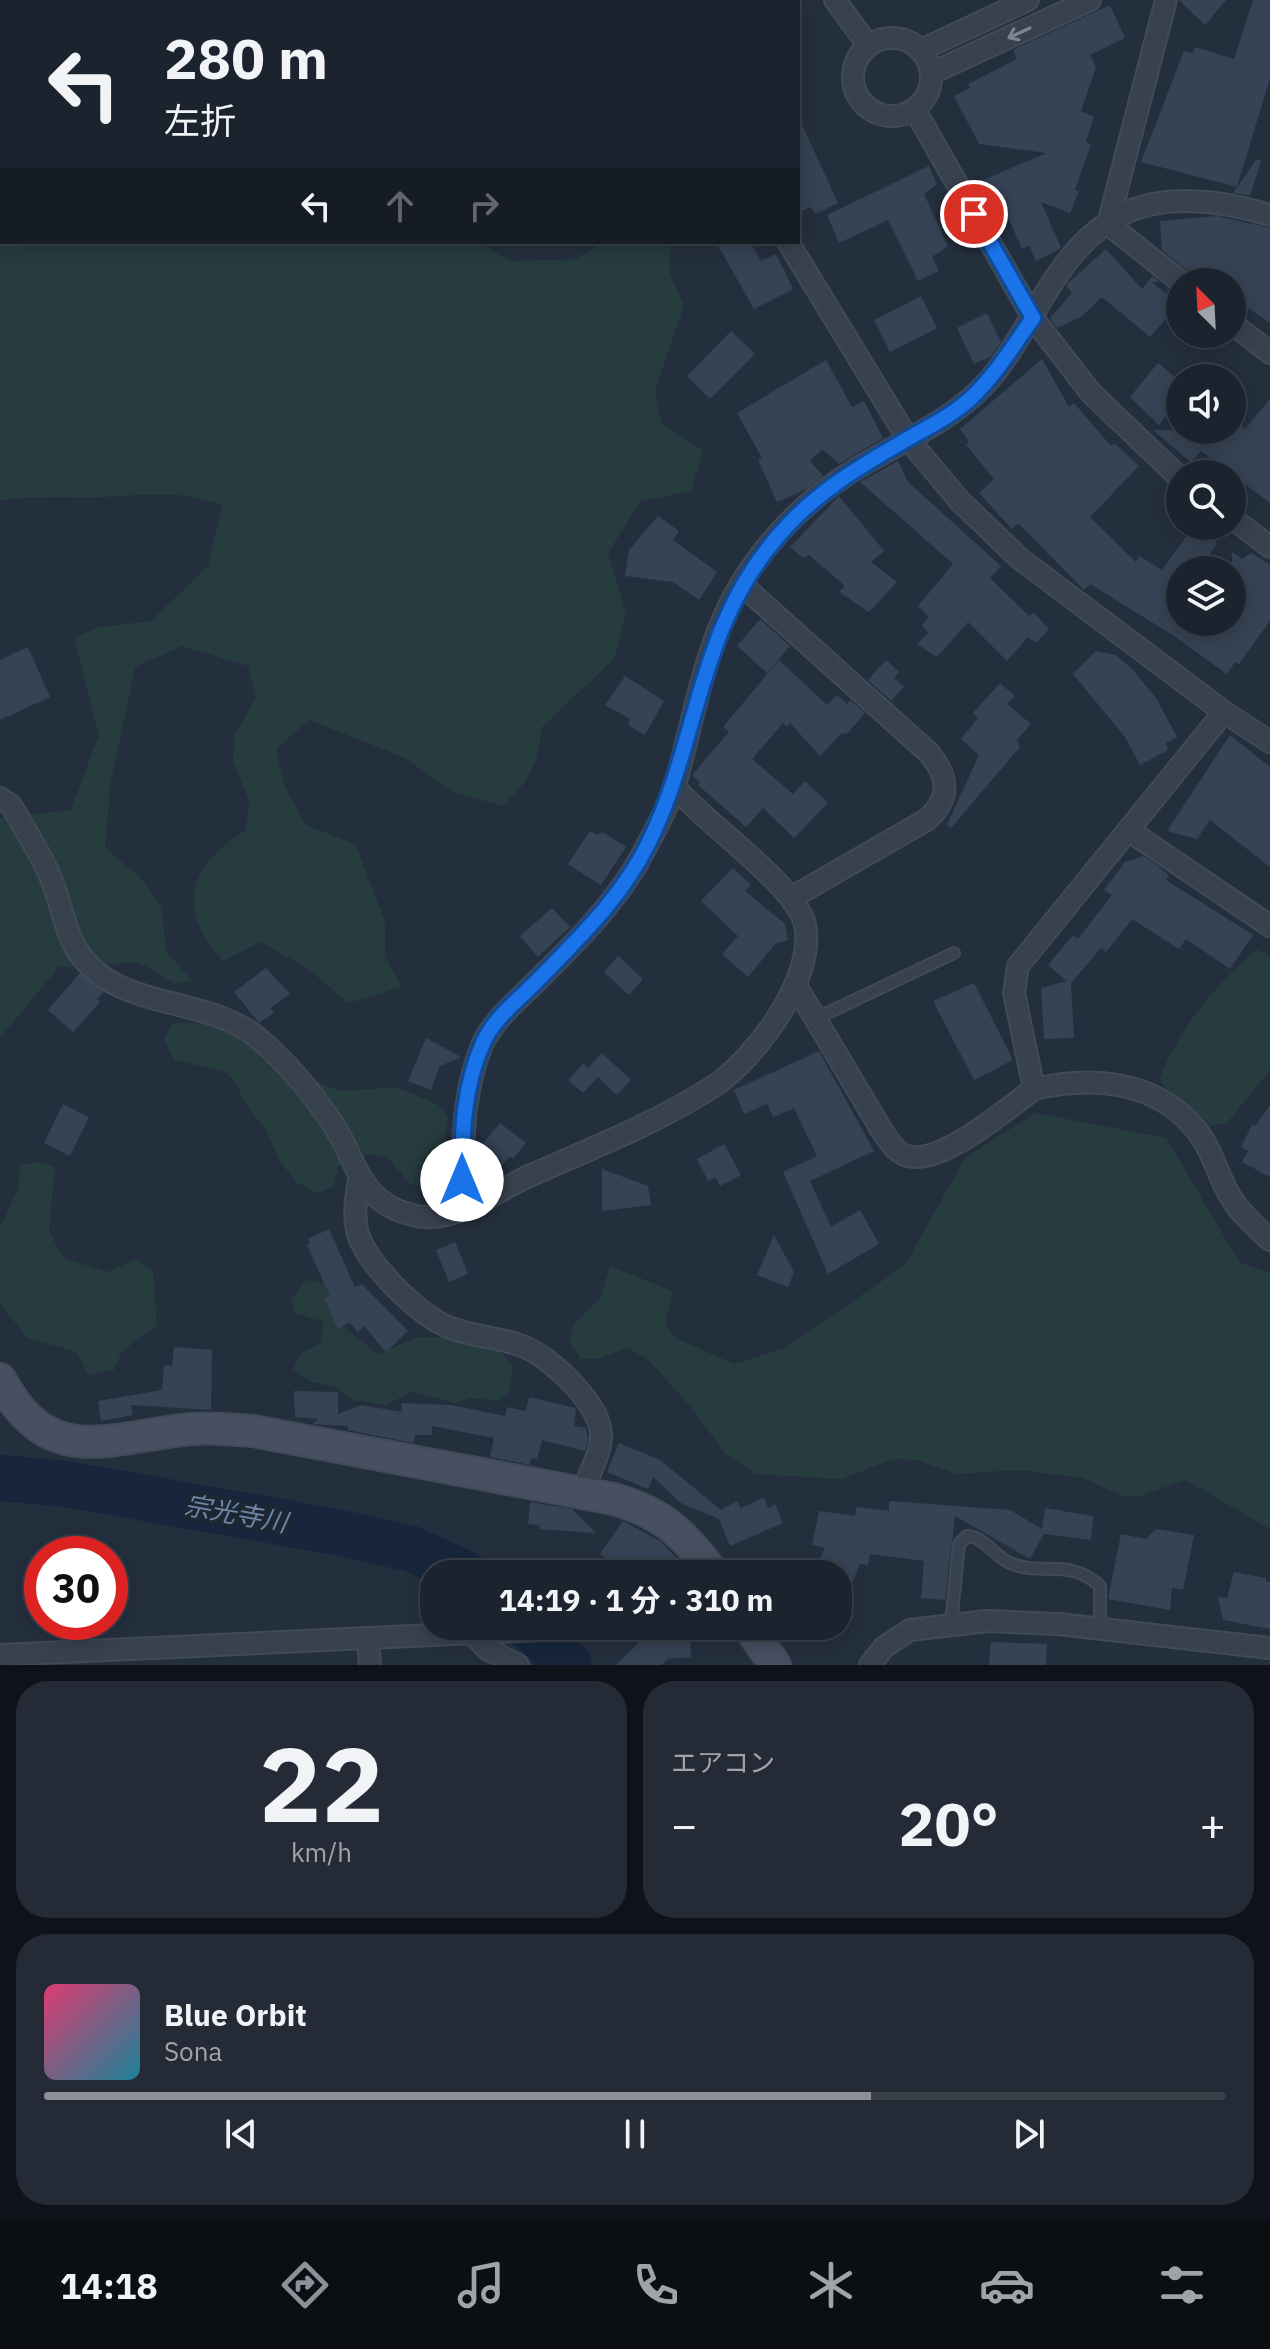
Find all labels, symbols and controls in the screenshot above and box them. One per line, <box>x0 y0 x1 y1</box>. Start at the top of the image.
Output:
text: 280 m <box>164 22 328 94</box>
one-way arrow <box>1007 26 1031 41</box>
icon: left <box>32 32 136 136</box>
text: 左折 <box>164 97 236 144</box>
pin <box>940 180 1008 248</box>
icon: left <box>294 184 338 228</box>
icon: ahead <box>378 184 422 228</box>
icon: right <box>462 184 506 228</box>
icon: arrive <box>952 192 996 236</box>
north arrow <box>1166 268 1246 348</box>
map controls <box>1166 268 1246 636</box>
button: sound <box>1166 364 1246 444</box>
button: search <box>1166 460 1246 540</box>
button: layers <box>1166 556 1246 636</box>
position arrow <box>420 1138 504 1222</box>
water label: 宗光寺川 <box>182 1487 293 1539</box>
speed limit sign: 30 <box>24 1536 128 1640</box>
text: 14:19 · 1 分 · 310 m <box>499 1580 773 1619</box>
text: 22 <box>259 1715 384 1851</box>
text: エアコン <box>671 1745 775 1779</box>
text: 20° <box>898 1784 999 1863</box>
text: − <box>671 1796 697 1853</box>
text: + <box>1200 1796 1226 1853</box>
text: km/h <box>291 1835 352 1869</box>
text: Blue Orbit <box>164 1995 307 2034</box>
text: Sona <box>164 2034 222 2068</box>
icon: previous <box>219 2112 263 2156</box>
icon: pause <box>613 2112 657 2156</box>
icon: next <box>1007 2112 1051 2156</box>
icon: directions <box>277 2257 333 2313</box>
icon: music <box>453 2257 509 2313</box>
icon: phone <box>628 2257 684 2313</box>
icon: climate <box>803 2257 859 2313</box>
icon: car <box>979 2257 1035 2313</box>
icon: filters <box>1154 2257 1210 2313</box>
text: 14:18 <box>60 2262 158 2309</box>

